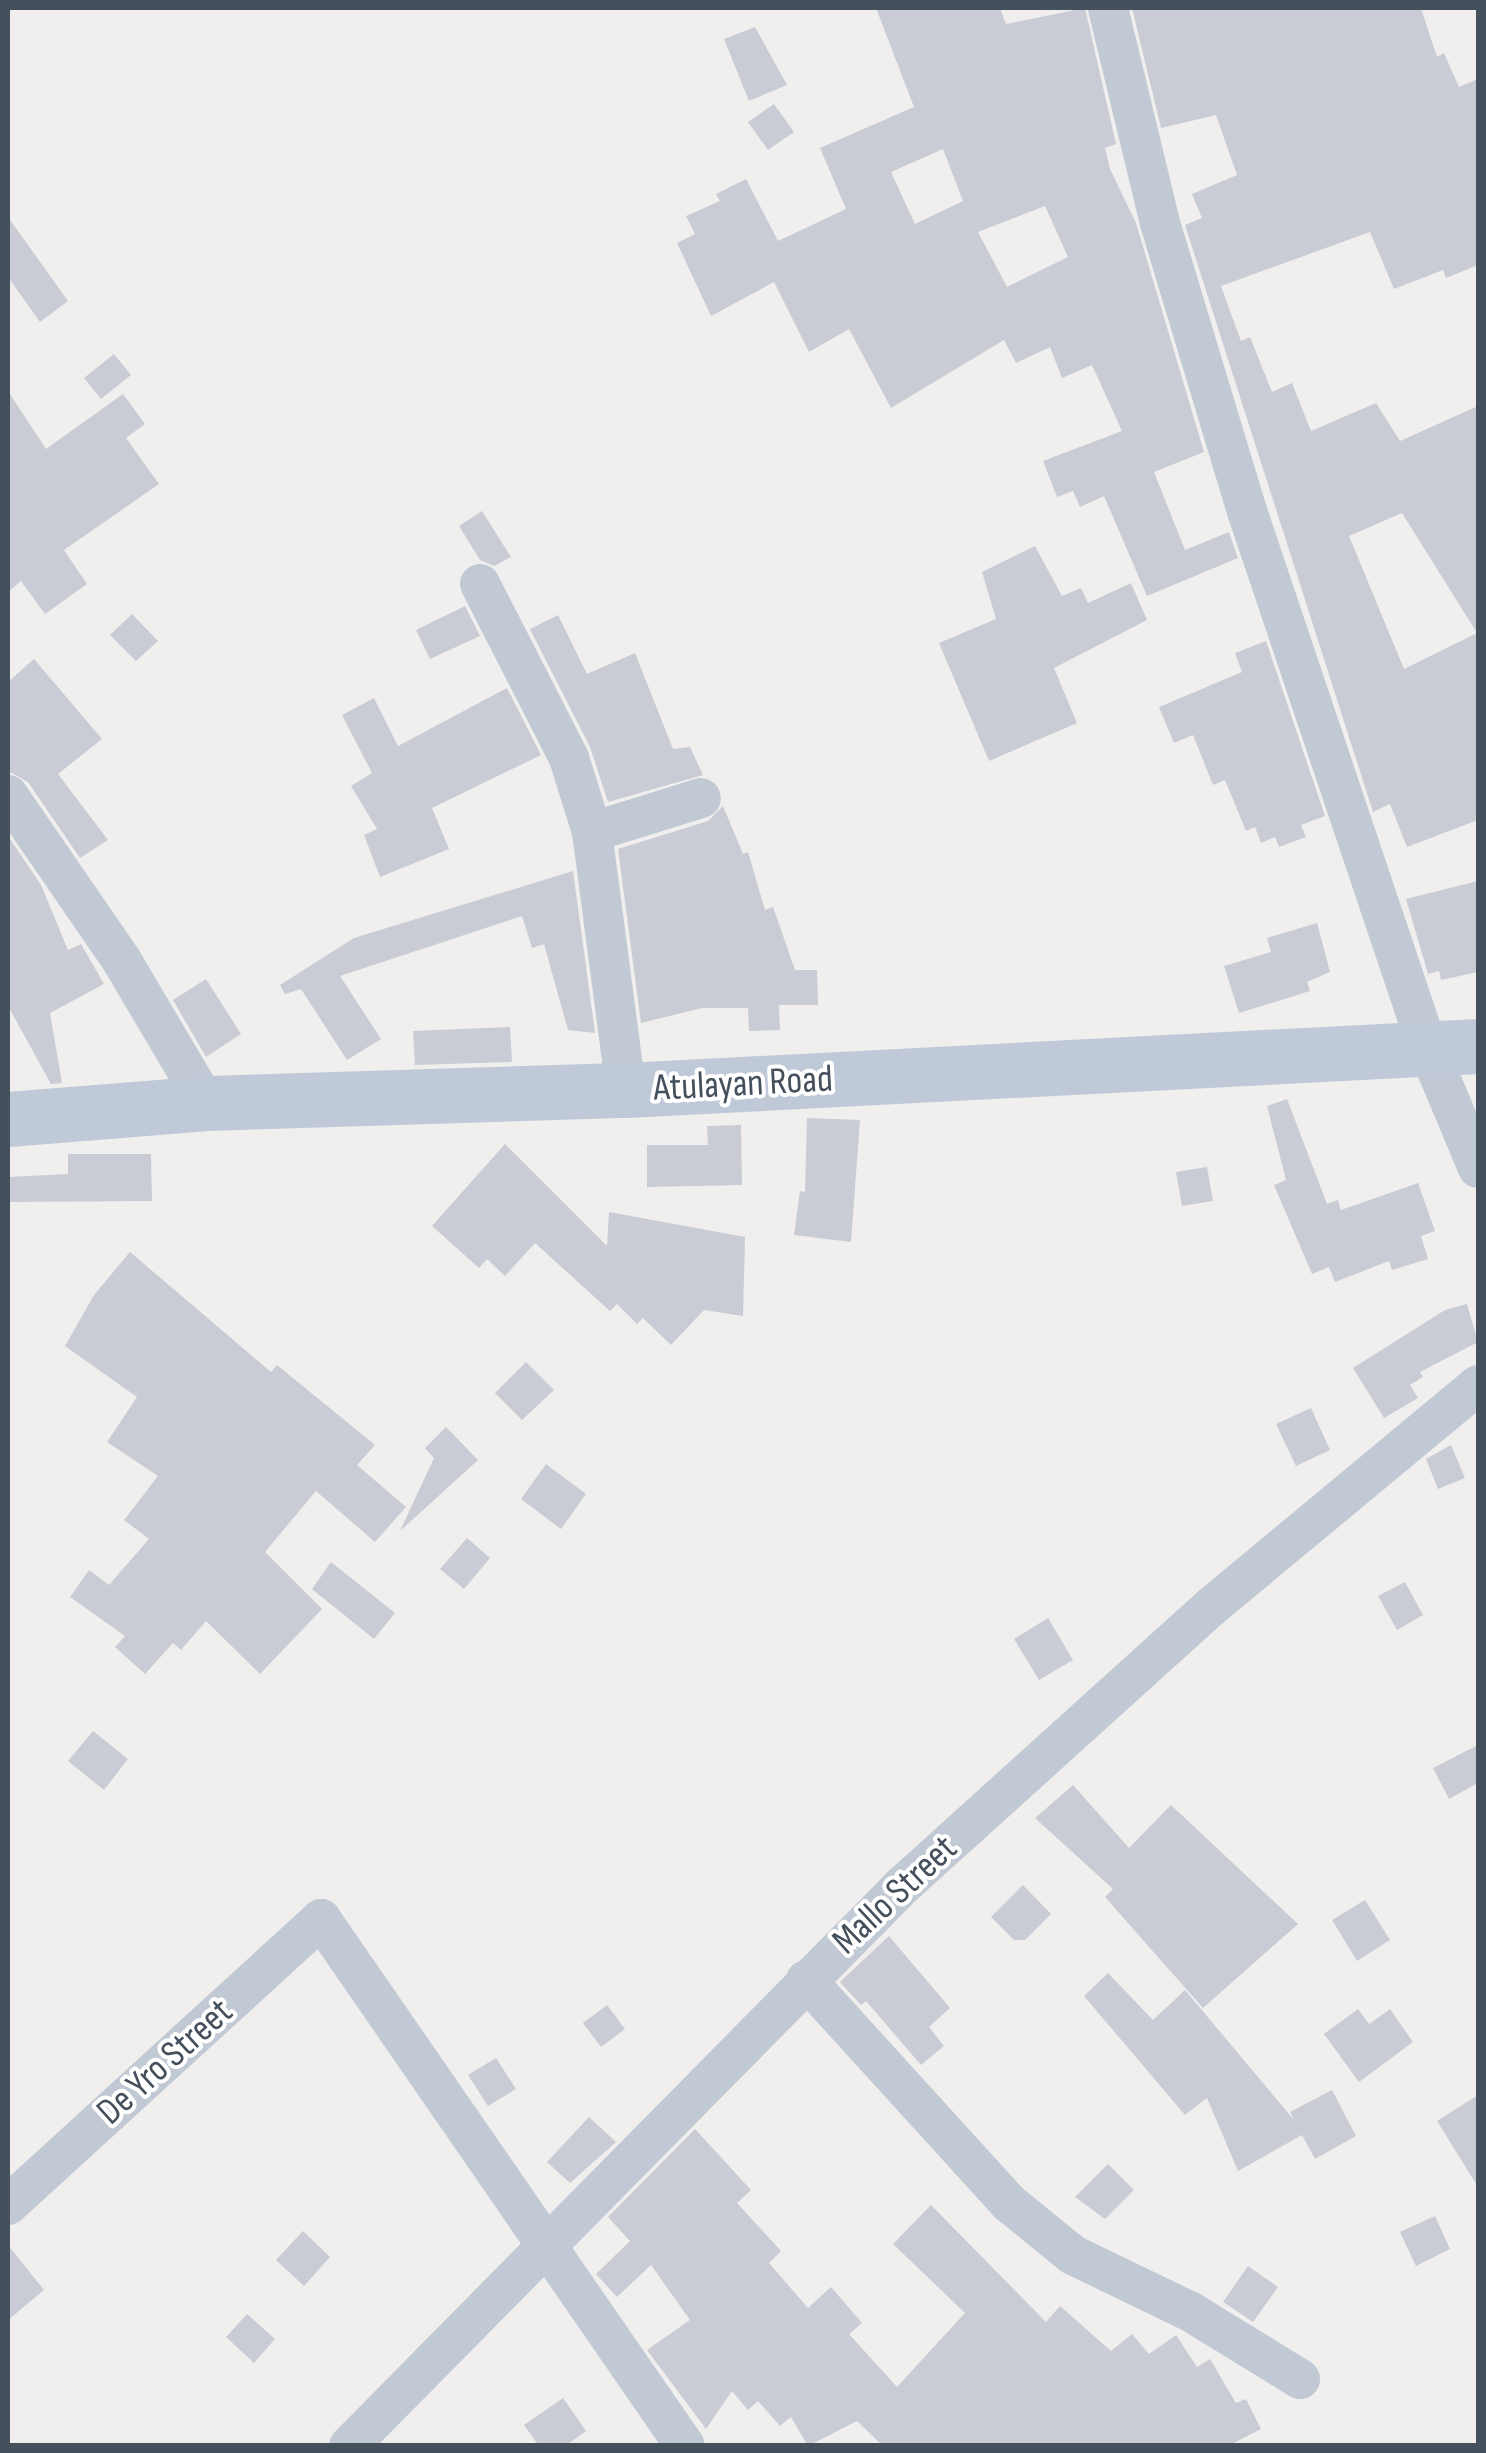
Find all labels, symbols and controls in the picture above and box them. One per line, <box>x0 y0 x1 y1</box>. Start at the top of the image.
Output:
street label: Atulayan Road <box>652 1057 834 1111</box>
street label: Mallo Street <box>823 1826 967 1964</box>
street label: De Yro Street <box>88 1989 242 2135</box>

